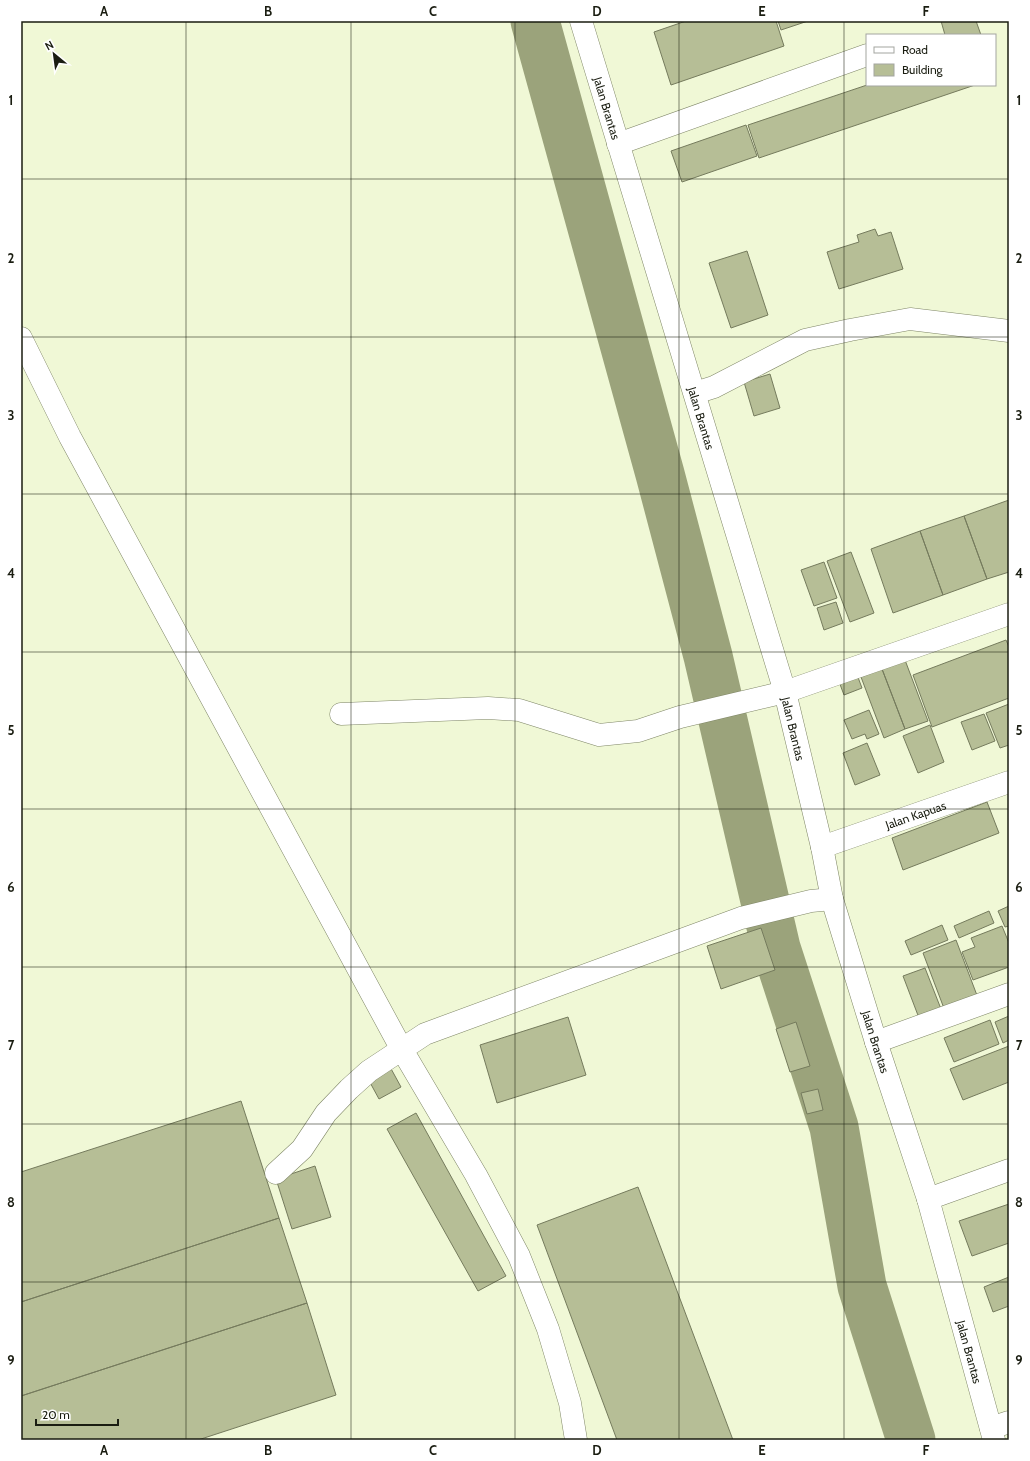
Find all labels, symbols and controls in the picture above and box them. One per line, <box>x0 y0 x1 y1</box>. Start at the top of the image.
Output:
text: A <box>100 3 109 19</box>
text: B <box>264 3 272 19</box>
text: C <box>429 3 437 19</box>
text: D <box>592 3 602 19</box>
text: E <box>758 3 766 19</box>
text: F <box>923 3 930 19</box>
north arrow <box>34 34 74 74</box>
legend <box>866 34 996 86</box>
text: N <box>42 37 56 53</box>
text: Road <box>902 42 928 57</box>
text: Building <box>902 62 944 77</box>
street label: Jalan Brantas <box>591 74 624 141</box>
text: 1 <box>9 92 13 108</box>
text: 1 <box>1017 92 1021 108</box>
text: 2 <box>8 250 15 266</box>
text: 2 <box>1016 250 1023 266</box>
street label: Jalan Brantas <box>685 384 718 451</box>
text: 3 <box>7 407 15 423</box>
text: 3 <box>1015 407 1023 423</box>
text: 4 <box>7 565 15 581</box>
text: 4 <box>1015 565 1023 581</box>
street label: Jalan Brantas <box>779 694 809 762</box>
text: 5 <box>8 722 15 738</box>
text: 5 <box>1016 722 1023 738</box>
street label: Jalan Kapuas <box>882 797 948 832</box>
text: 6 <box>7 879 15 895</box>
text: 6 <box>1015 879 1023 895</box>
street label: Jalan Brantas <box>859 1008 893 1075</box>
text: 7 <box>8 1037 15 1053</box>
text: 7 <box>1016 1037 1023 1053</box>
text: 8 <box>7 1194 15 1210</box>
text: 8 <box>1015 1194 1023 1210</box>
street label: Jalan Brantas <box>954 1318 986 1385</box>
text: 9 <box>7 1352 15 1368</box>
text: 9 <box>1015 1352 1023 1368</box>
scale bar <box>36 1401 118 1427</box>
text: 20 m <box>42 1407 70 1422</box>
text: A <box>100 1442 109 1458</box>
text: B <box>264 1442 272 1458</box>
text: C <box>429 1442 437 1458</box>
text: D <box>592 1442 602 1458</box>
text: E <box>758 1442 766 1458</box>
text: F <box>923 1442 930 1458</box>

